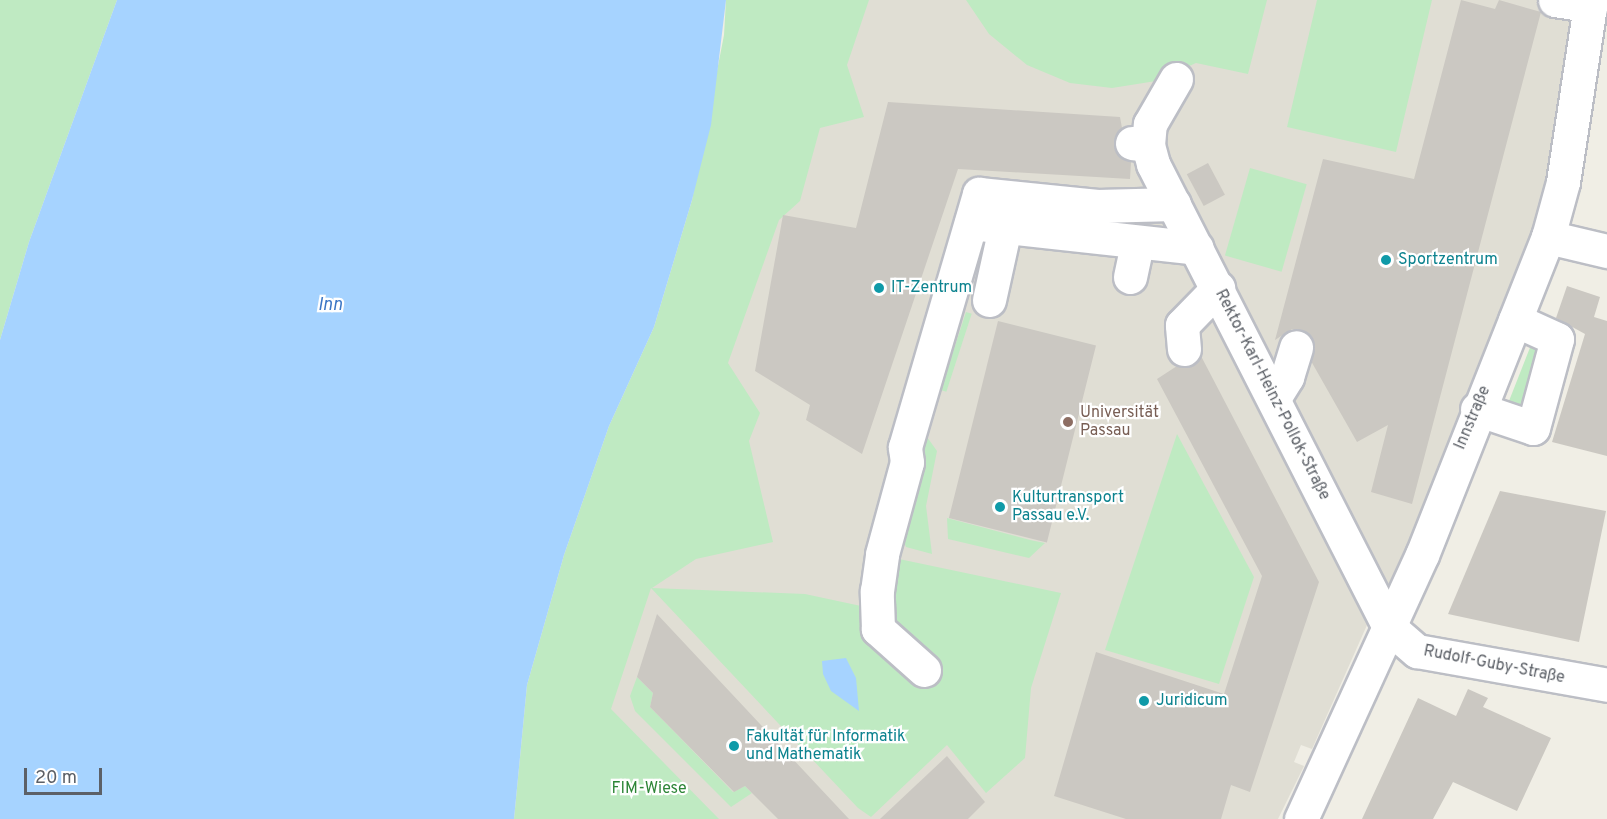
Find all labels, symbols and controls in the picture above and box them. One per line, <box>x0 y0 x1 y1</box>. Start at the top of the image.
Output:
place label: Sportzentrum <box>1398 250 1498 270</box>
marker: Sportzentrum <box>1379 253 1393 267</box>
place label: IT-Zentrum <box>891 278 972 298</box>
marker: IT-Zentrum <box>872 281 886 295</box>
street label: Rektor-Karl-Heinz-Pollok-Straße <box>1210 286 1334 504</box>
water label: Inn <box>318 295 342 317</box>
street label: Innstraße <box>1451 383 1495 453</box>
place label: Universität Passau <box>1080 403 1159 441</box>
marker: Universität Passau <box>1061 415 1075 429</box>
place label: Kulturtransport Passau e.V. <box>1012 488 1124 526</box>
marker: Kulturtransport Passau e.V. <box>993 500 1007 514</box>
street label: Rudolf-Guby-Straße <box>1422 642 1566 688</box>
place label: Juridicum <box>1156 691 1228 711</box>
marker: Juridicum <box>1137 694 1151 708</box>
place label: Fakultät für Informatik und Mathematik <box>746 727 906 765</box>
marker: Fakultät für Informatik und Mathematik <box>727 739 741 753</box>
scale bar <box>27 756 105 794</box>
text: 20 m <box>35 767 77 790</box>
park label: FIM-Wiese <box>611 779 687 799</box>

